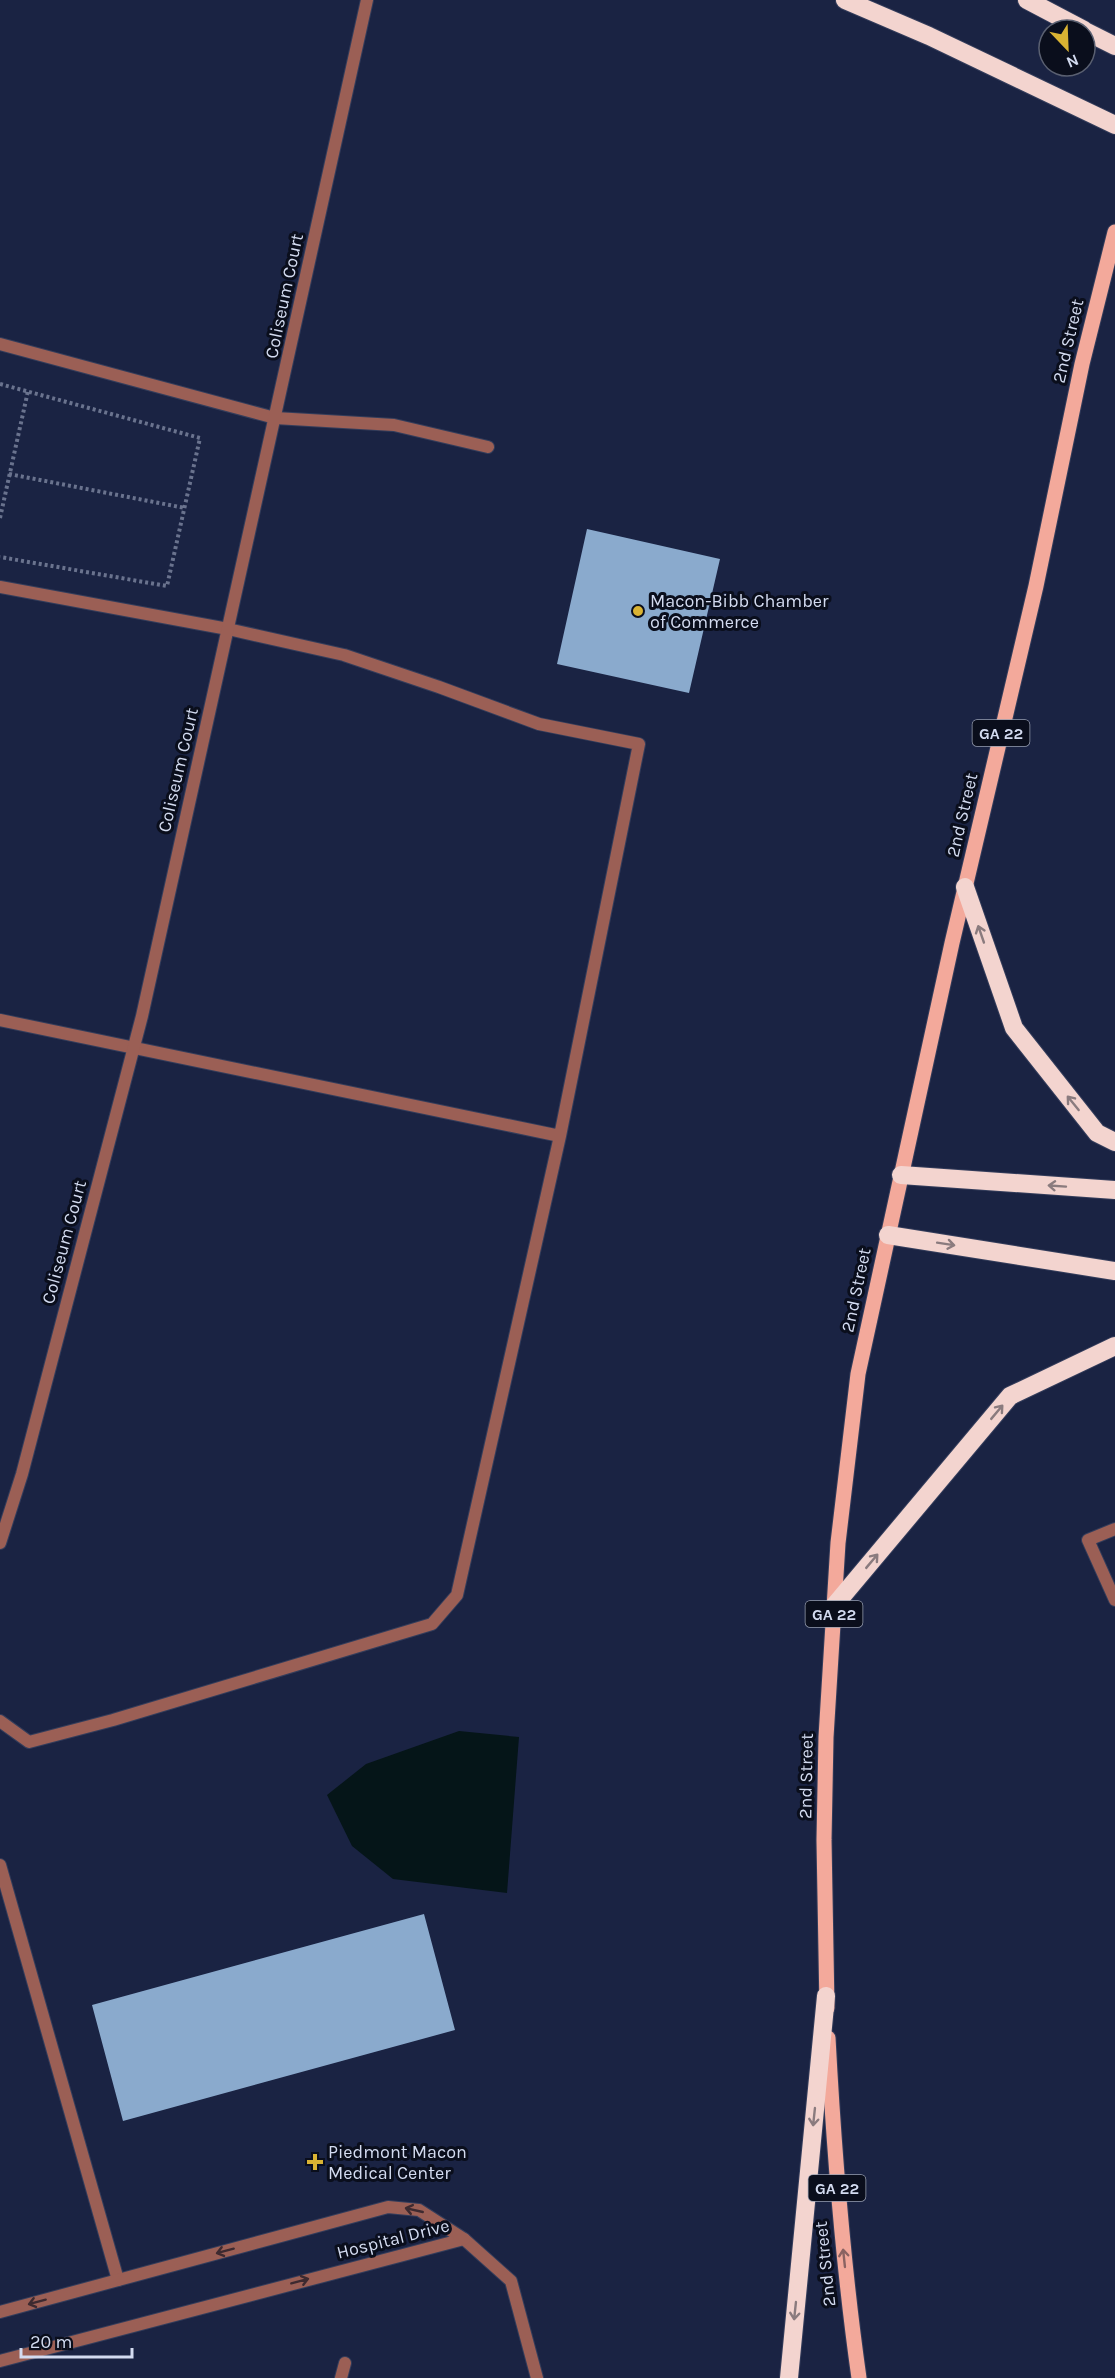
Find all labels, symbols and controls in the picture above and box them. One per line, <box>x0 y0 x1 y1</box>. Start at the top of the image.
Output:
north arrow <box>1037 18 1097 78</box>
text: N <box>1064 50 1082 72</box>
street label: Coliseum Court <box>260 231 308 360</box>
street label: 2nd Street <box>1048 297 1088 385</box>
place label: Macon-Bibb Chamber of Commerce <box>650 590 829 633</box>
marker: Macon-Bibb Chamber of Commerce <box>631 604 645 618</box>
street label: Coliseum Court <box>153 705 203 834</box>
road number: GA 22 <box>972 720 1030 746</box>
street label: 2nd Street <box>942 771 982 859</box>
one-way arrow <box>975 925 986 944</box>
one-way arrow <box>1067 1095 1080 1111</box>
street label: Coliseum Court <box>37 1178 91 1306</box>
one-way arrow <box>1047 1181 1067 1192</box>
one-way arrow <box>935 1239 955 1250</box>
street label: 2nd Street <box>836 1246 876 1334</box>
one-way arrow <box>991 1404 1004 1420</box>
one-way arrow <box>865 1554 879 1569</box>
road number: GA 22 <box>806 1601 862 1627</box>
street label: 2nd Street <box>794 1733 818 1819</box>
one-way arrow <box>808 2107 819 2127</box>
place label: Piedmont Macon Medical Center <box>328 2141 467 2184</box>
marker: Piedmont Macon Medical Center <box>306 2153 324 2171</box>
road number: GA 22 <box>808 2175 866 2201</box>
one-way arrow <box>405 2204 424 2216</box>
street label: Hospital Drive <box>334 2214 452 2264</box>
street label: 2nd Street <box>810 2220 840 2308</box>
one-way arrow <box>216 2246 235 2257</box>
one-way arrow <box>838 2248 849 2268</box>
one-way arrow <box>290 2275 309 2287</box>
one-way arrow <box>28 2296 47 2308</box>
one-way arrow <box>789 2301 800 2321</box>
scale bar <box>21 2321 132 2359</box>
text: 20 m <box>30 2331 72 2353</box>

